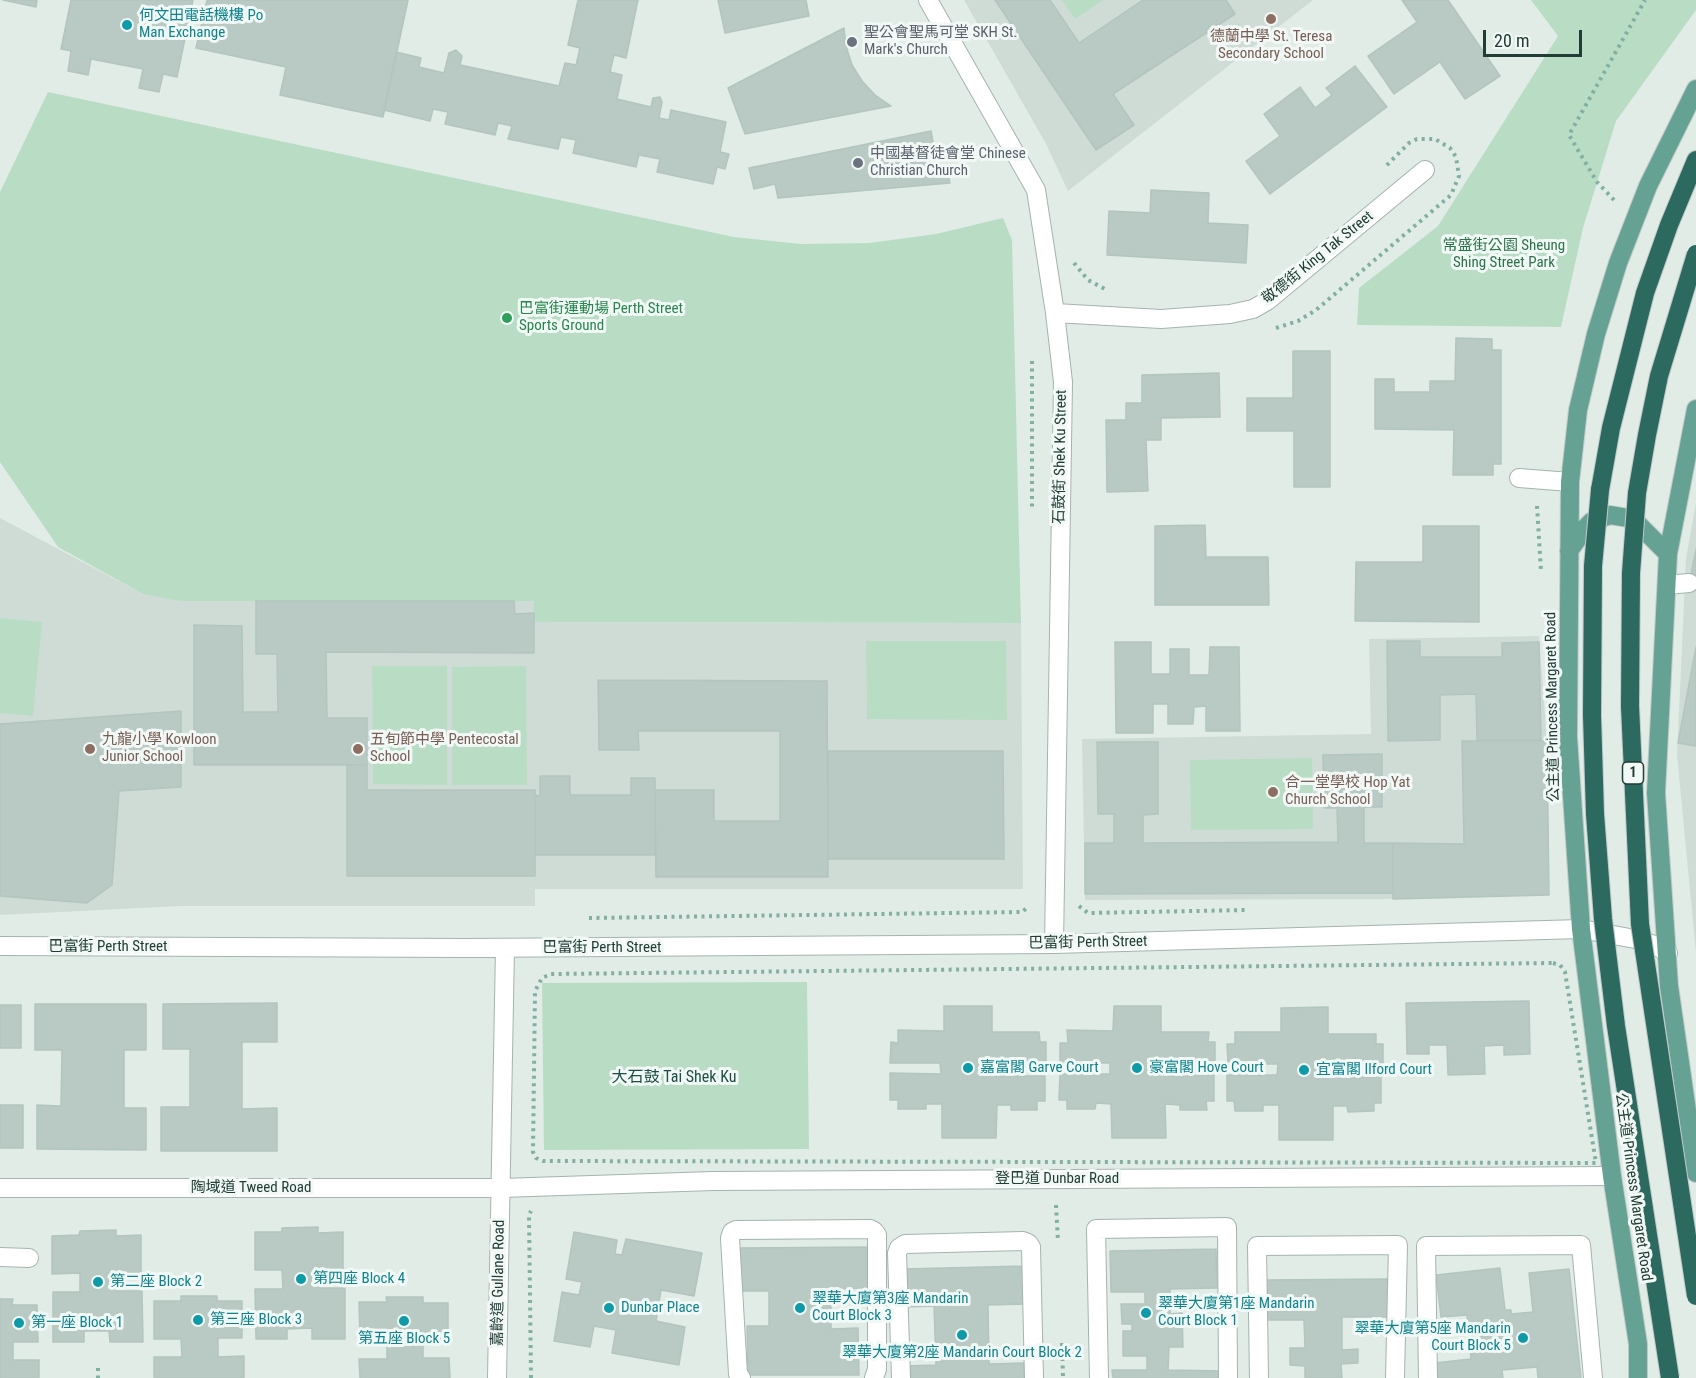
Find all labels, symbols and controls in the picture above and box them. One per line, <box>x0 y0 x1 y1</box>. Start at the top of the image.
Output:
place label: 何文田電話機樓 Po Man Exchange <box>139 7 263 42</box>
marker: 德蘭中學 St. Teresa Secondary School <box>1264 12 1278 26</box>
marker: 何文田電話機樓 Po Man Exchange <box>120 18 134 32</box>
scale bar <box>1486 18 1585 56</box>
place label: 聖公會聖馬可堂 SKH St. Mark's Church <box>864 24 1017 59</box>
place label: 德蘭中學 St. Teresa Secondary School <box>1210 28 1332 63</box>
text: 20 m <box>1494 30 1529 51</box>
marker: 聖公會聖馬可堂 SKH St. Mark's Church <box>845 35 859 49</box>
place label: 中國基督徒會堂 Chinese Christian Church <box>870 145 1026 180</box>
marker: 中國基督徒會堂 Chinese Christian Church <box>851 156 865 170</box>
street label: 敬德街 King Tak Street <box>1259 208 1377 308</box>
park label: 常盛街公園 Sheung Shing Street Park <box>1443 237 1565 272</box>
place label: 巴富街運動場 Perth Street Sports Ground <box>519 300 683 335</box>
marker: 巴富街運動場 Perth Street Sports Ground <box>500 311 514 325</box>
street label: 石鼓街 Shek Ku Street <box>1051 390 1071 524</box>
street label: 公主道 Princess Margaret Road <box>1542 612 1564 802</box>
place label: 九龍小學 Kowloon Junior School <box>102 731 216 766</box>
place label: 五旬節中學 Pentecostal School <box>370 731 519 766</box>
marker: 九龍小學 Kowloon Junior School <box>83 742 97 756</box>
marker: 五旬節中學 Pentecostal School <box>351 742 365 756</box>
road number: 1 <box>1622 762 1644 784</box>
place label: 合一堂學校 Hop Yat Church School <box>1285 774 1410 809</box>
marker: 合一堂學校 Hop Yat Church School <box>1266 785 1280 799</box>
street label: 巴富街 Perth Street <box>1028 933 1148 953</box>
street label: 巴富街 Perth Street <box>49 938 167 956</box>
street label: 巴富街 Perth Street <box>543 939 661 957</box>
place label: 嘉富閣 Garve Court <box>980 1059 1099 1077</box>
place label: 豪富閣 Hove Court <box>1149 1059 1264 1077</box>
marker: 嘉富閣 Garve Court <box>961 1061 975 1075</box>
marker: 豪富閣 Hove Court <box>1130 1061 1144 1075</box>
place label: 宜富閣 Ilford Court <box>1316 1061 1432 1079</box>
marker: 宜富閣 Ilford Court <box>1297 1063 1311 1077</box>
district label: 大石鼓 Tai Shek Ku <box>612 1068 736 1088</box>
street label: 公主道 Princess Margaret Road <box>1611 1092 1655 1282</box>
street label: 登巴道 Dunbar Road <box>995 1170 1119 1188</box>
street label: 陶域道 Tweed Road <box>191 1179 311 1197</box>
street label: 嘉齡道 Gullane Road <box>489 1220 509 1346</box>
place label: 第四座 Block 4 <box>313 1270 405 1288</box>
marker: 第四座 Block 4 <box>294 1272 308 1286</box>
place label: 第二座 Block 2 <box>110 1273 202 1291</box>
marker: 第二座 Block 2 <box>91 1275 105 1289</box>
place label: 翠華大廈第3座 Mandarin Court Block 3 <box>812 1290 969 1325</box>
place label: 翠華大廈第1座 Mandarin Court Block 1 <box>1158 1295 1315 1330</box>
place label: Dunbar Place <box>621 1299 700 1317</box>
marker: Dunbar Place <box>602 1301 616 1315</box>
marker: 翠華大廈第3座 Mandarin Court Block 3 <box>793 1301 807 1315</box>
marker: 翠華大廈第1座 Mandarin Court Block 1 <box>1139 1306 1153 1320</box>
place label: 第三座 Block 3 <box>210 1311 302 1329</box>
marker: 第三座 Block 3 <box>191 1313 205 1327</box>
place label: 第一座 Block 1 <box>31 1314 123 1332</box>
marker: 第五座 Block 5 <box>397 1314 411 1328</box>
marker: 第一座 Block 1 <box>12 1316 26 1330</box>
place label: 翠華大廈第5座 Mandarin Court Block 5 <box>1354 1320 1511 1355</box>
marker: 翠華大廈第2座 Mandarin Court Block 2 <box>955 1328 969 1342</box>
place label: 第五座 Block 5 <box>358 1330 450 1348</box>
marker: 翠華大廈第5座 Mandarin Court Block 5 <box>1516 1331 1530 1345</box>
place label: 翠華大廈第2座 Mandarin Court Block 2 <box>842 1344 1082 1362</box>

